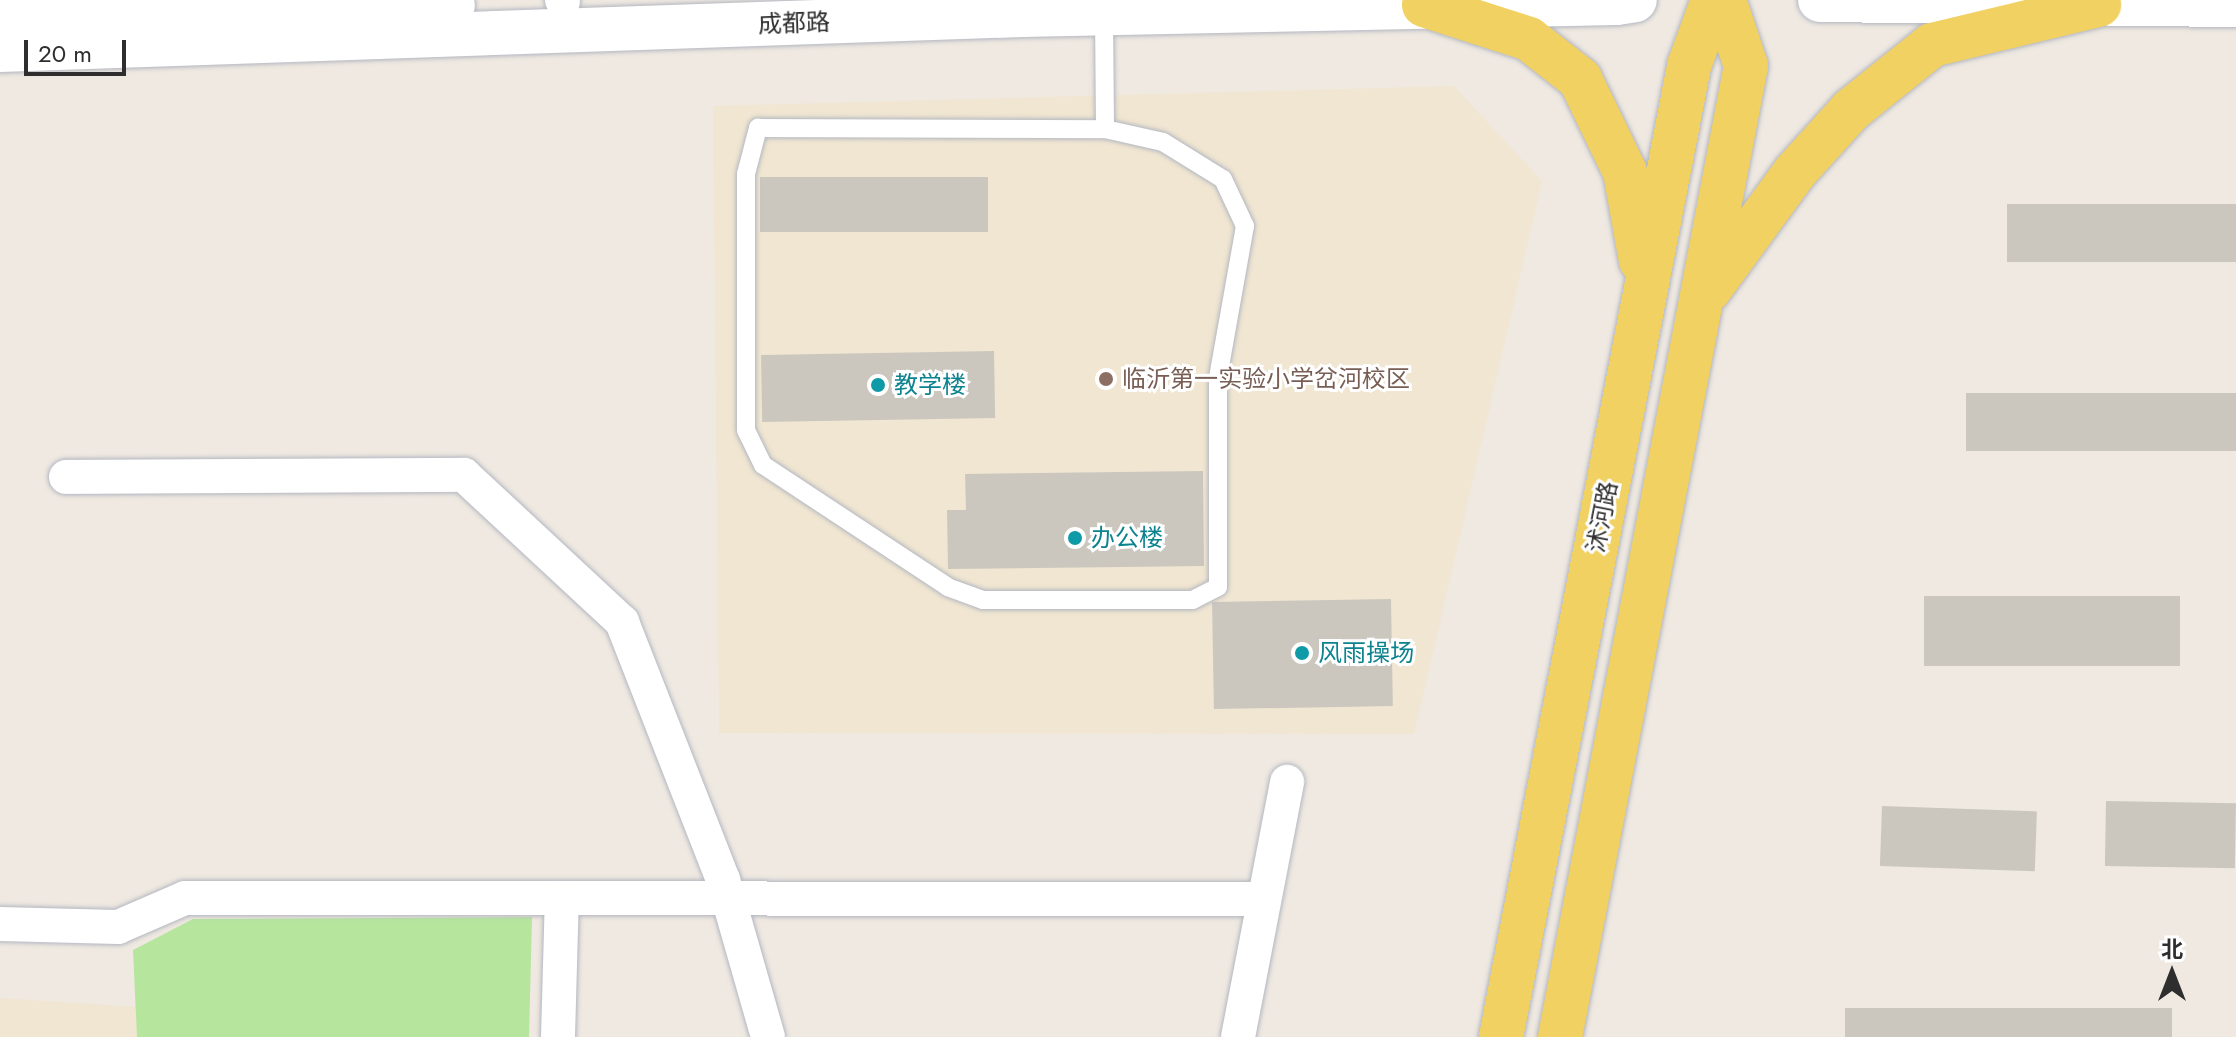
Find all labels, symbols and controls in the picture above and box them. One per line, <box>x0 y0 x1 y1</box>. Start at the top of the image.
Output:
street label: 成都路 <box>758 7 830 39</box>
scale bar <box>28 24 130 74</box>
text: 20 m <box>38 36 92 71</box>
place label: 临沂第一实验小学岔河校区 <box>1122 365 1410 393</box>
marker: 临沂第一实验小学岔河校区 <box>1097 370 1115 388</box>
place label: 教学楼 <box>894 371 966 399</box>
marker: 教学楼 <box>869 376 887 394</box>
street label: 沭河路 <box>1581 479 1623 555</box>
place label: 办公楼 <box>1091 524 1163 552</box>
marker: 办公楼 <box>1066 529 1084 547</box>
place label: 风雨操场 <box>1318 639 1414 667</box>
marker: 风雨操场 <box>1293 644 1311 662</box>
north arrow <box>2132 933 2212 1013</box>
text: 北 <box>2161 933 2183 965</box>

